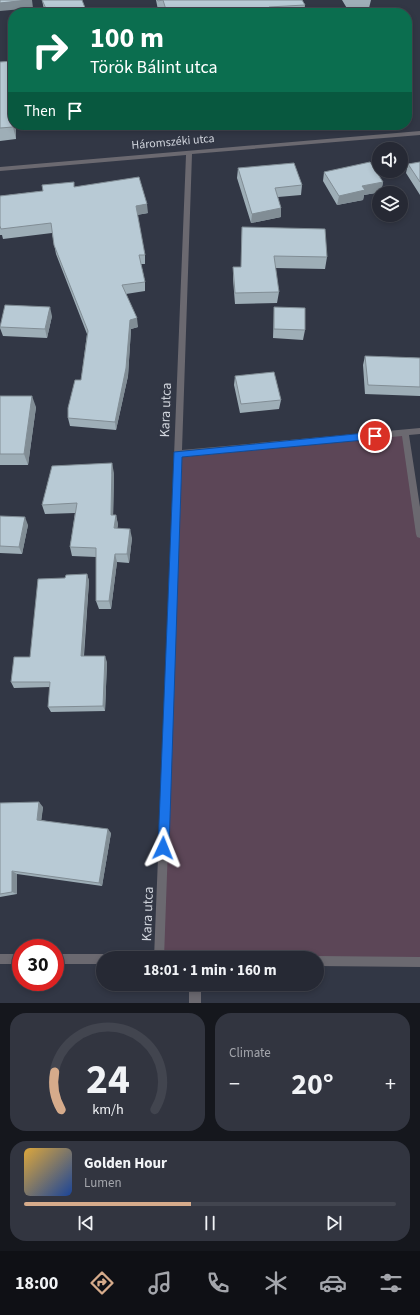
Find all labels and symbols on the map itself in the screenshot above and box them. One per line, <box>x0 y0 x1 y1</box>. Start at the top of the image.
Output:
street label: Háromszéki utca <box>131 130 215 154</box>
street label: Kara utca <box>155 382 177 438</box>
pin <box>358 419 392 453</box>
position arrow <box>142 827 184 869</box>
street label: Kara utca <box>137 886 159 942</box>
speed limit sign: 30 <box>12 939 64 991</box>

